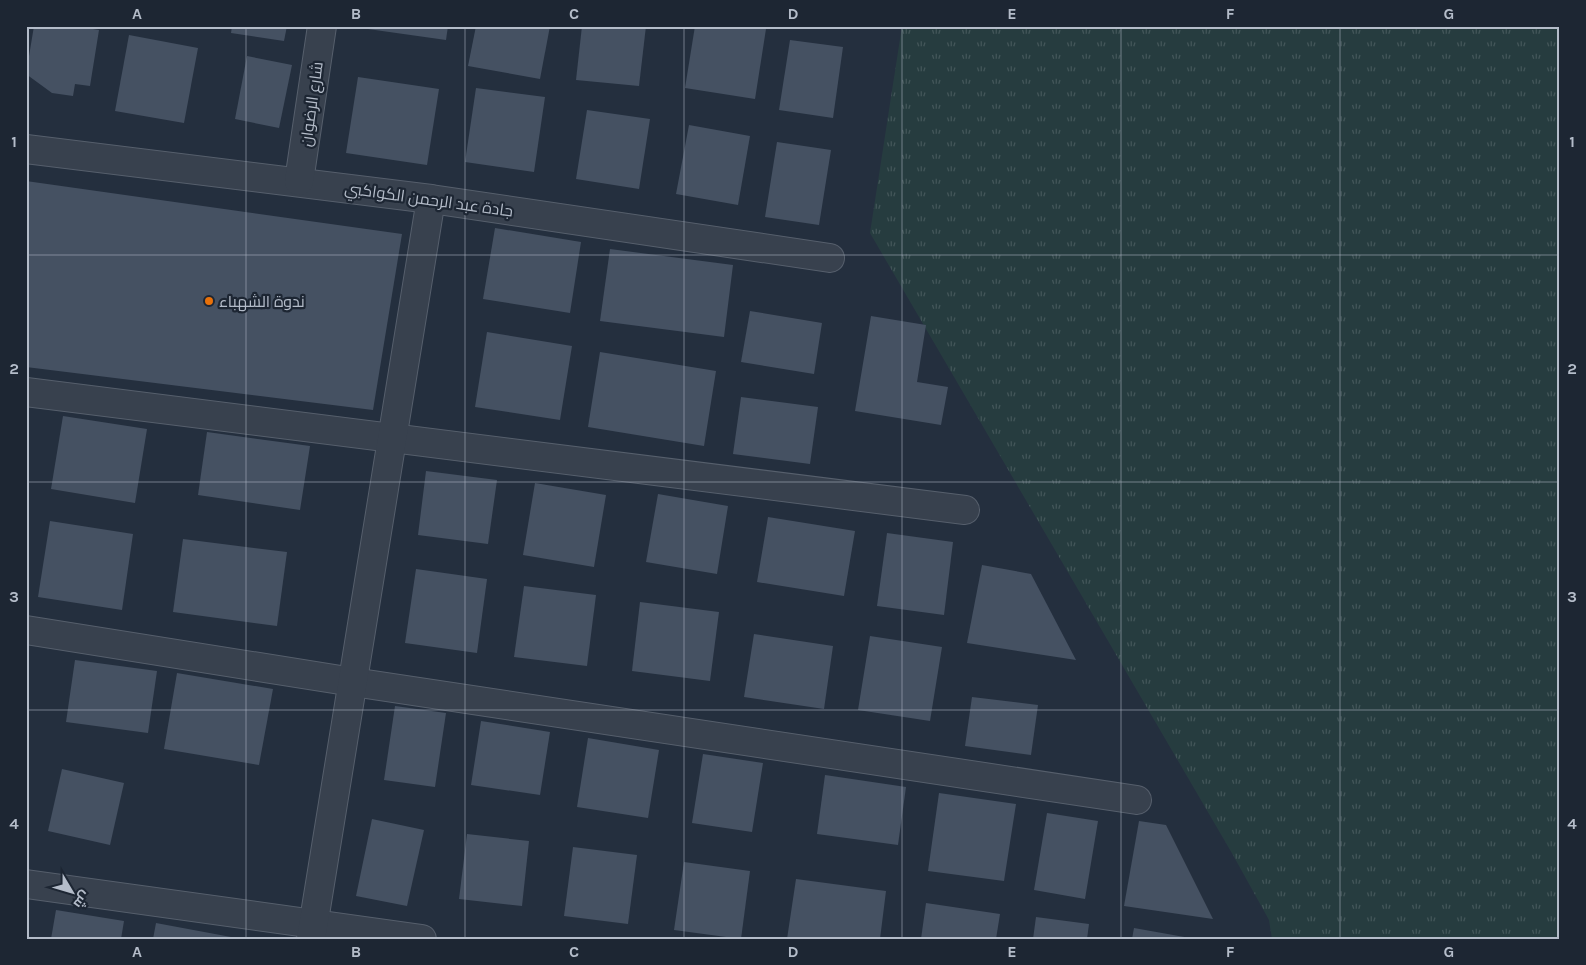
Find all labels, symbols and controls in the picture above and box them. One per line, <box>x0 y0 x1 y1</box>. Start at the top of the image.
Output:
text: A <box>132 4 142 23</box>
text: B <box>351 4 361 23</box>
text: C <box>569 4 579 23</box>
text: D <box>788 4 799 23</box>
text: E <box>1007 4 1017 23</box>
text: F <box>1226 4 1235 23</box>
text: G <box>1444 4 1454 23</box>
street label: شارع الرضوان <box>296 60 329 148</box>
text: 1 <box>11 132 17 151</box>
text: 1 <box>1569 132 1575 151</box>
street label: جادة عبد الرحمن الكواكبي <box>343 178 514 225</box>
place label: ندوة الشهباء <box>219 292 305 312</box>
marker: ندوة الشهباء <box>203 295 215 307</box>
text: 2 <box>9 359 19 378</box>
text: 2 <box>1567 359 1577 378</box>
text: 3 <box>9 587 19 606</box>
text: 3 <box>1567 587 1577 606</box>
text: 4 <box>9 814 19 833</box>
text: 4 <box>1567 814 1577 833</box>
north arrow <box>48 868 98 918</box>
text: ش <box>70 887 94 912</box>
text: A <box>132 942 142 961</box>
text: B <box>351 942 361 961</box>
text: C <box>569 942 579 961</box>
text: D <box>788 942 799 961</box>
text: E <box>1007 942 1017 961</box>
text: F <box>1226 942 1235 961</box>
text: G <box>1444 942 1454 961</box>

